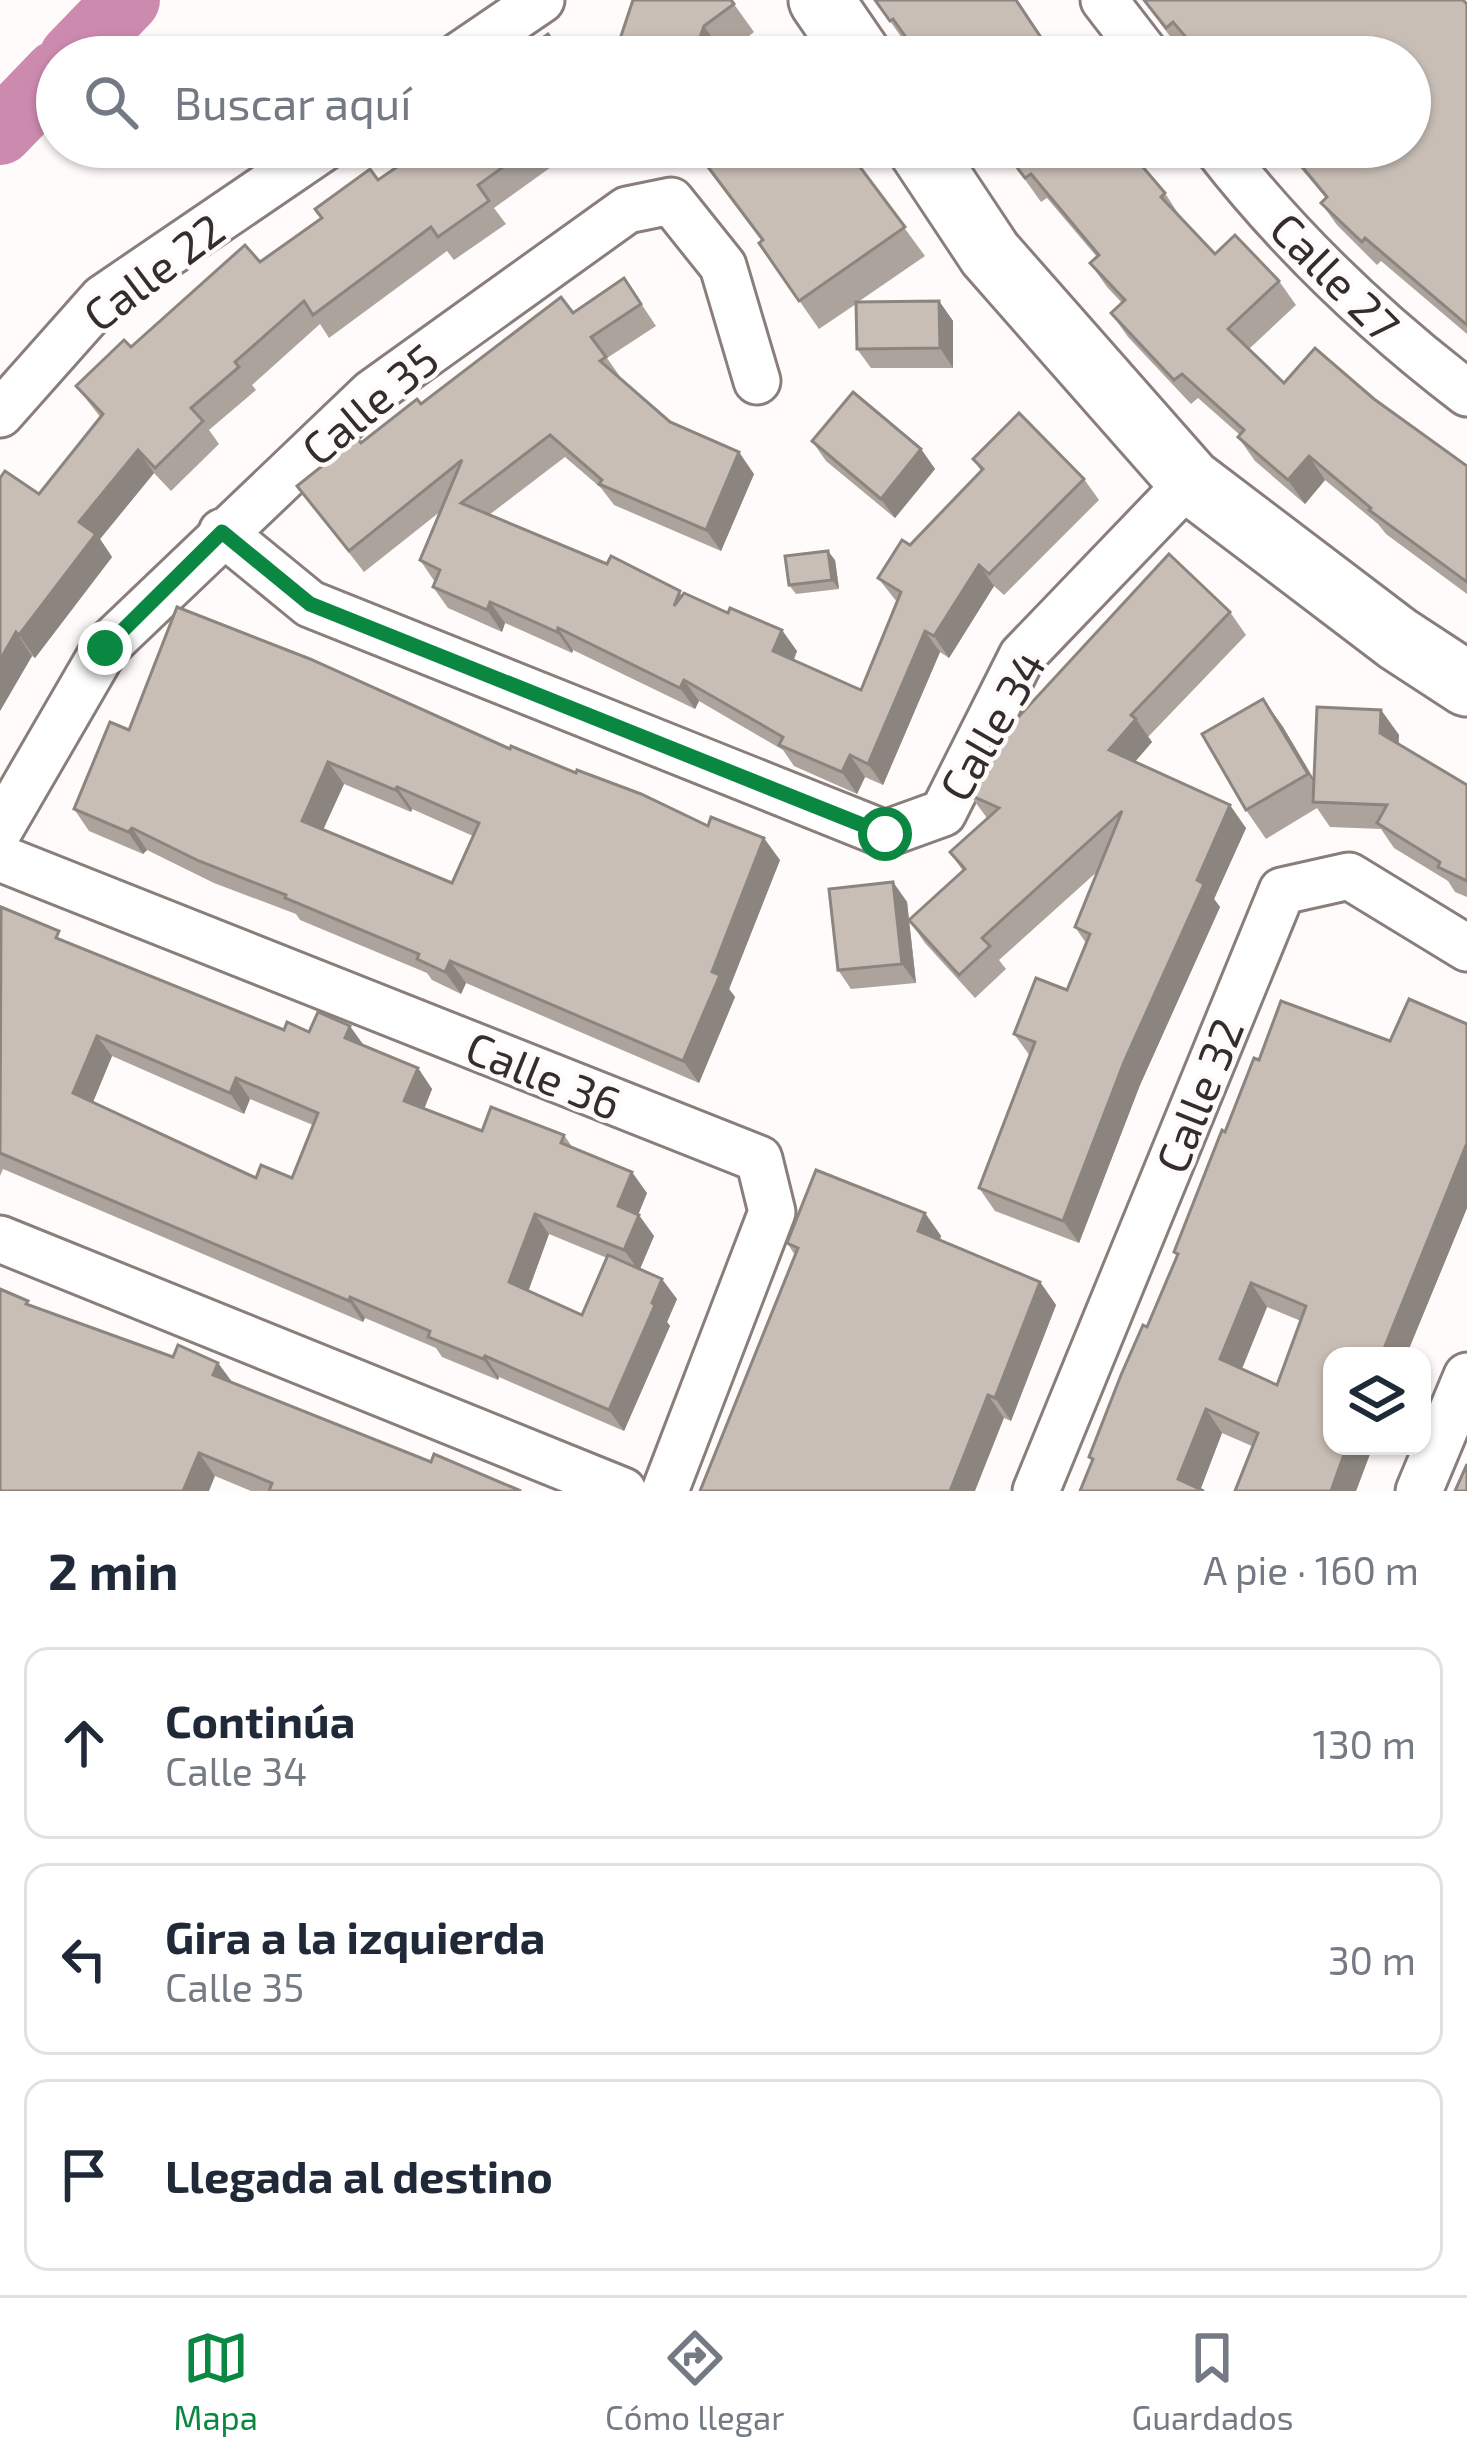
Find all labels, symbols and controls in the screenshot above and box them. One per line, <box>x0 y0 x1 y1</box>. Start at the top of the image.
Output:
search box <box>36 36 1431 168</box>
icon: search <box>78 69 144 135</box>
text: Buscar aquí <box>174 75 411 129</box>
street label: Calle 27 <box>1260 200 1412 352</box>
street label: Calle 22 <box>72 201 234 341</box>
street label: Calle 35 <box>290 331 448 475</box>
route end <box>78 621 132 675</box>
street label: Calle 34 <box>927 640 1055 810</box>
route start <box>858 807 912 861</box>
street label: Calle 32 <box>1143 1010 1253 1180</box>
street label: Calle 36 <box>459 1019 629 1129</box>
map controls <box>1323 1347 1431 1455</box>
button: layers <box>1323 1347 1431 1455</box>
text: 2 min <box>48 1539 178 1600</box>
text: A pie · 160 m <box>1203 1546 1419 1593</box>
text: Continúa <box>165 1693 355 1747</box>
icon: ahead <box>51 1710 117 1776</box>
text: 130 m <box>1312 1720 1416 1767</box>
text: Calle 34 <box>165 1747 307 1794</box>
text: Gira a la izquierda <box>165 1909 545 1963</box>
icon: left <box>51 1926 117 1992</box>
text: 30 m <box>1328 1936 1416 1983</box>
text: Calle 35 <box>165 1963 304 2010</box>
icon: arrive <box>51 2142 117 2208</box>
text: Llegada al destino <box>165 2148 553 2202</box>
tab: Mapa <box>174 2325 258 2437</box>
tab: Cómo llegar <box>605 2325 784 2437</box>
tab: Guardados <box>1131 2325 1293 2437</box>

